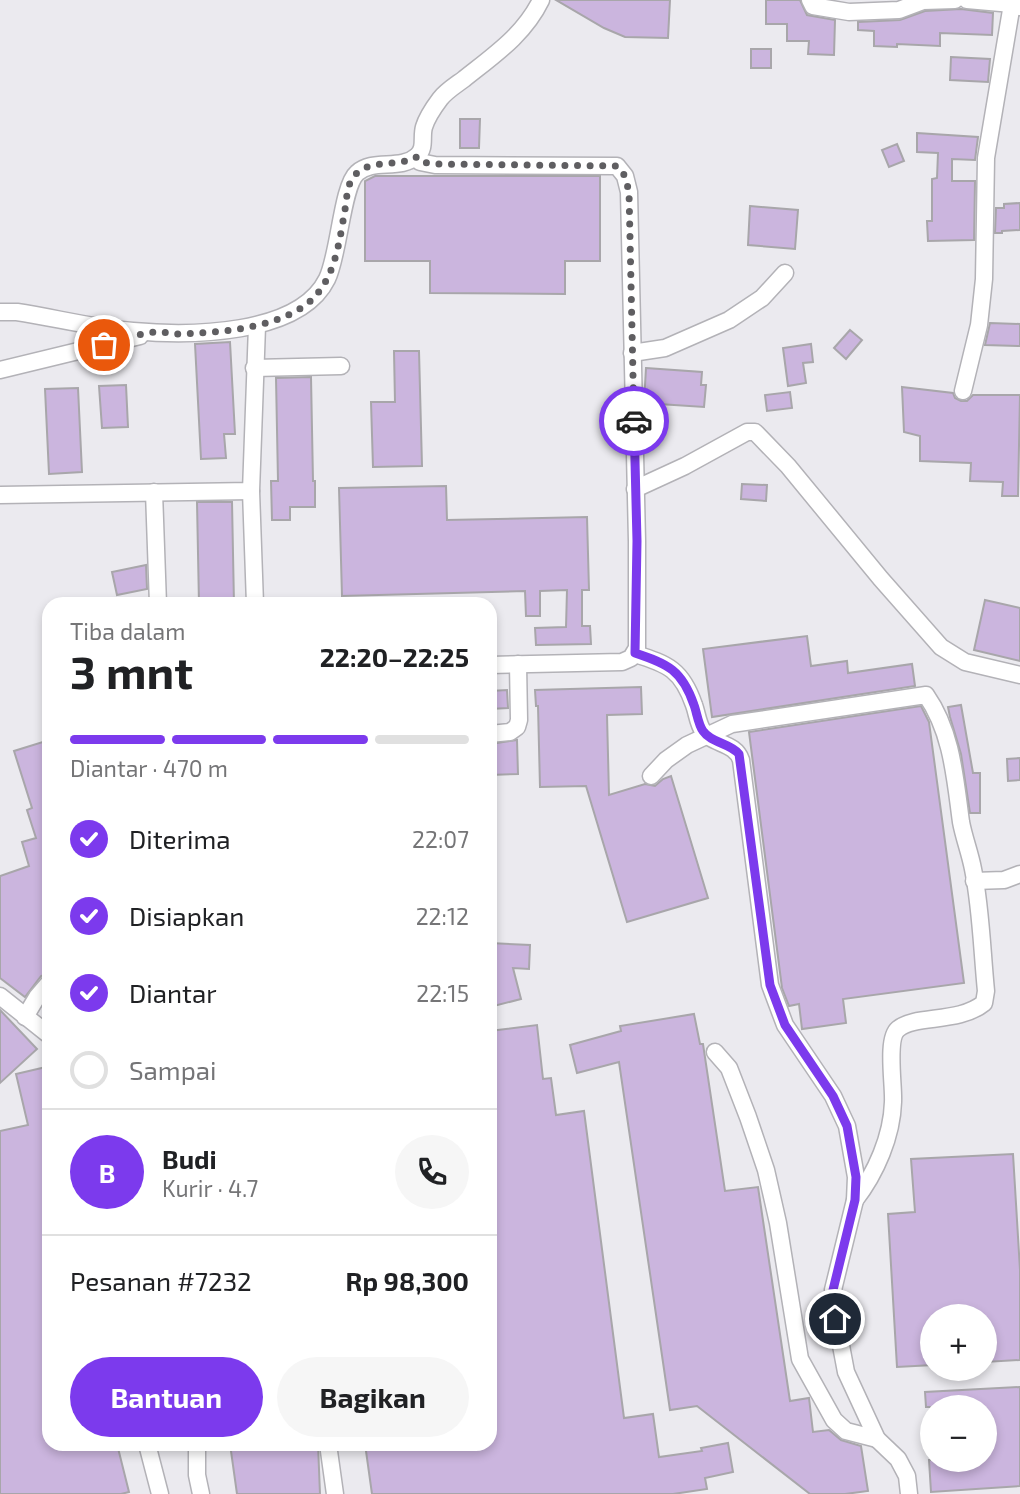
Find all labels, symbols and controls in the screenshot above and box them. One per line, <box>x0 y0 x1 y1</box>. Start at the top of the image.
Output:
pin <box>74 315 134 375</box>
icon: bag <box>85 326 123 364</box>
courier <box>599 386 669 456</box>
icon: car <box>615 402 653 440</box>
text: Tiba dalam <box>70 617 185 645</box>
text: 22:20–22:25 <box>320 641 469 672</box>
text: 3 mnt <box>70 643 193 698</box>
text: Diantar · 470 m <box>70 754 228 782</box>
icon: check <box>70 820 108 858</box>
text: Diterima <box>129 823 231 854</box>
text: 22:07 <box>412 825 469 853</box>
icon: check <box>70 897 108 935</box>
text: Disiapkan <box>129 900 244 931</box>
text: 22:12 <box>416 902 469 930</box>
icon: check <box>70 974 108 1012</box>
text: Diantar <box>129 977 217 1008</box>
text: 22:15 <box>416 979 469 1007</box>
text: Sampai <box>129 1054 216 1085</box>
button: phone <box>395 1135 469 1209</box>
text: Budi <box>162 1143 217 1174</box>
text: B <box>99 1157 115 1188</box>
text: Kurir · 4.7 <box>162 1174 258 1202</box>
text: Pesanan #7232 <box>70 1265 252 1296</box>
text: Rp 98,300 <box>346 1265 469 1296</box>
pin <box>805 1289 865 1349</box>
icon: home <box>816 1300 854 1338</box>
map controls <box>920 1304 997 1472</box>
button: + <box>920 1304 997 1381</box>
button: Bantuan <box>70 1357 263 1437</box>
button: Bagikan <box>277 1357 469 1437</box>
button: − <box>920 1395 997 1472</box>

